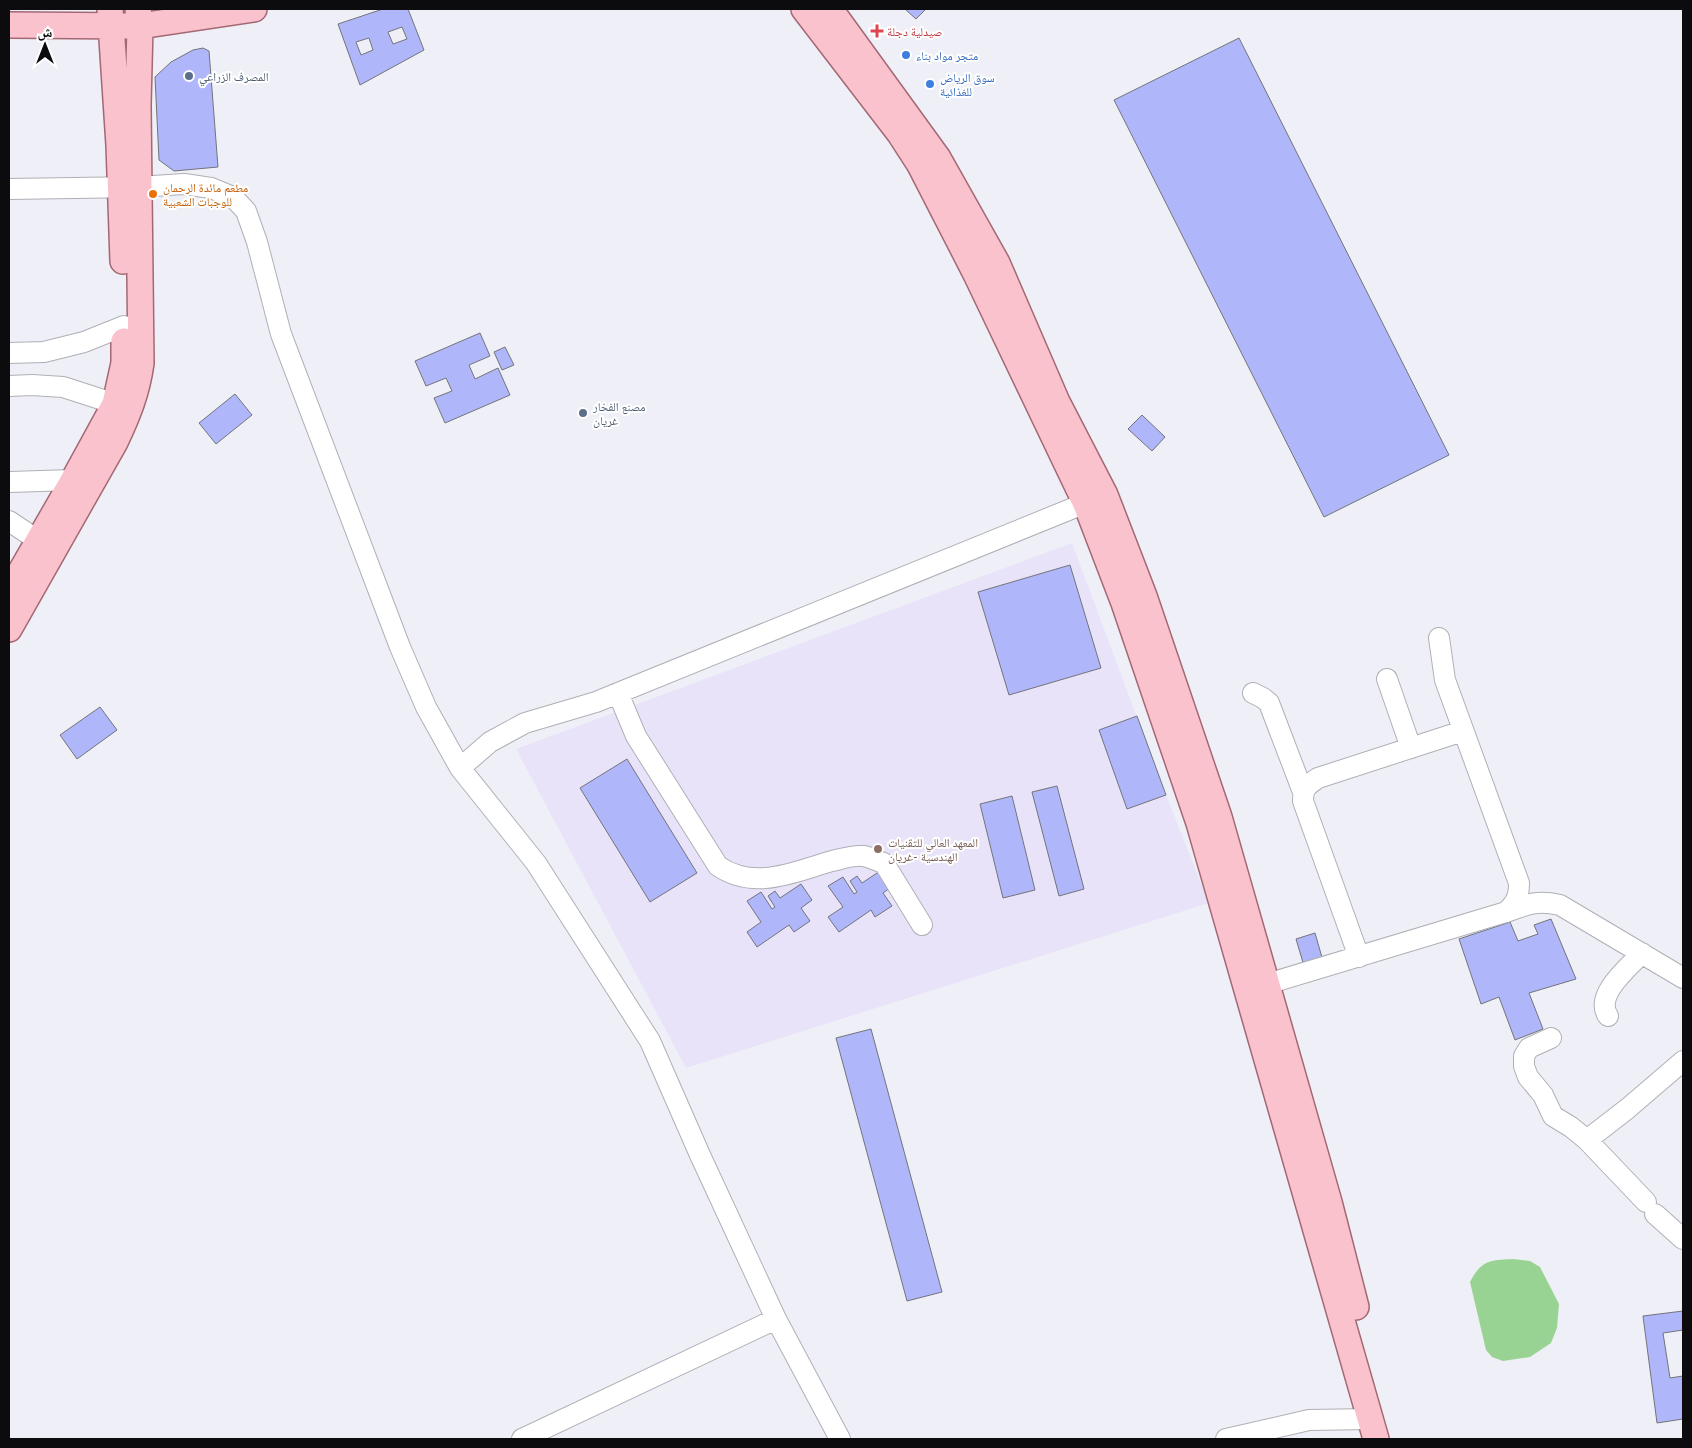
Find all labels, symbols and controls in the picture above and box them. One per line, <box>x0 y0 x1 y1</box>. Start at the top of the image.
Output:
north arrow <box>20 20 70 70</box>
text: ش <box>38 23 53 41</box>
place label: صيدلية دجلة <box>887 24 943 39</box>
marker: صيدلية دجلة <box>871 25 883 37</box>
place label: متجر مواد بناء <box>916 48 978 63</box>
marker: متجر مواد بناء <box>900 49 912 61</box>
place label: المصرف الزراعي <box>199 69 269 87</box>
marker: المصرف الزراعي <box>183 70 195 82</box>
place label: سوق الرياض للغذائية <box>940 70 995 99</box>
marker: سوق الرياض للغذائية <box>924 78 936 90</box>
place label: مطعم مائدة الرحمان للوجبات الشعبية <box>163 180 248 209</box>
marker: مطعم مائدة الرحمان للوجبات الشعبية <box>147 188 159 200</box>
place label: مصنع الفخار غريان <box>592 399 646 428</box>
marker: مصنع الفخار غريان <box>577 407 589 419</box>
place label: المعهد العالي للتقنيات الهندسية -غريان <box>888 835 978 864</box>
marker: المعهد العالي للتقنيات الهندسية -غريان <box>872 843 884 855</box>

